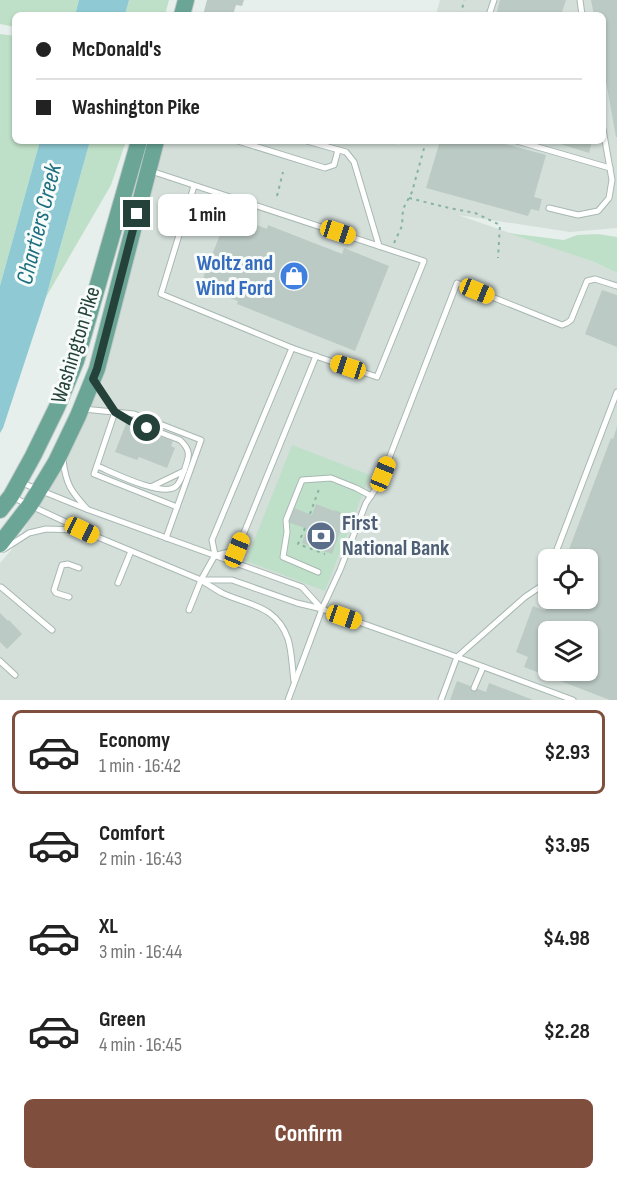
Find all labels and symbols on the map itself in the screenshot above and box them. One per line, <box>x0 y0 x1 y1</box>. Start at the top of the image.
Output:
water label: Chartiers Creek <box>10 160 68 287</box>
callout: 1 min <box>158 193 257 235</box>
route end <box>123 200 150 227</box>
car <box>318 218 358 246</box>
place label: Woltz and Wind Ford <box>196 250 273 302</box>
shop icon: Woltz and Wind Ford <box>278 260 310 292</box>
car <box>457 276 497 306</box>
street label: Washington Pike <box>45 283 107 407</box>
car <box>328 353 368 381</box>
route start <box>133 414 160 441</box>
car <box>368 454 398 494</box>
place label: First National Bank <box>342 510 450 562</box>
car <box>62 514 102 546</box>
bank icon: First National Bank <box>305 520 337 552</box>
car <box>222 530 252 570</box>
car <box>324 603 364 631</box>

